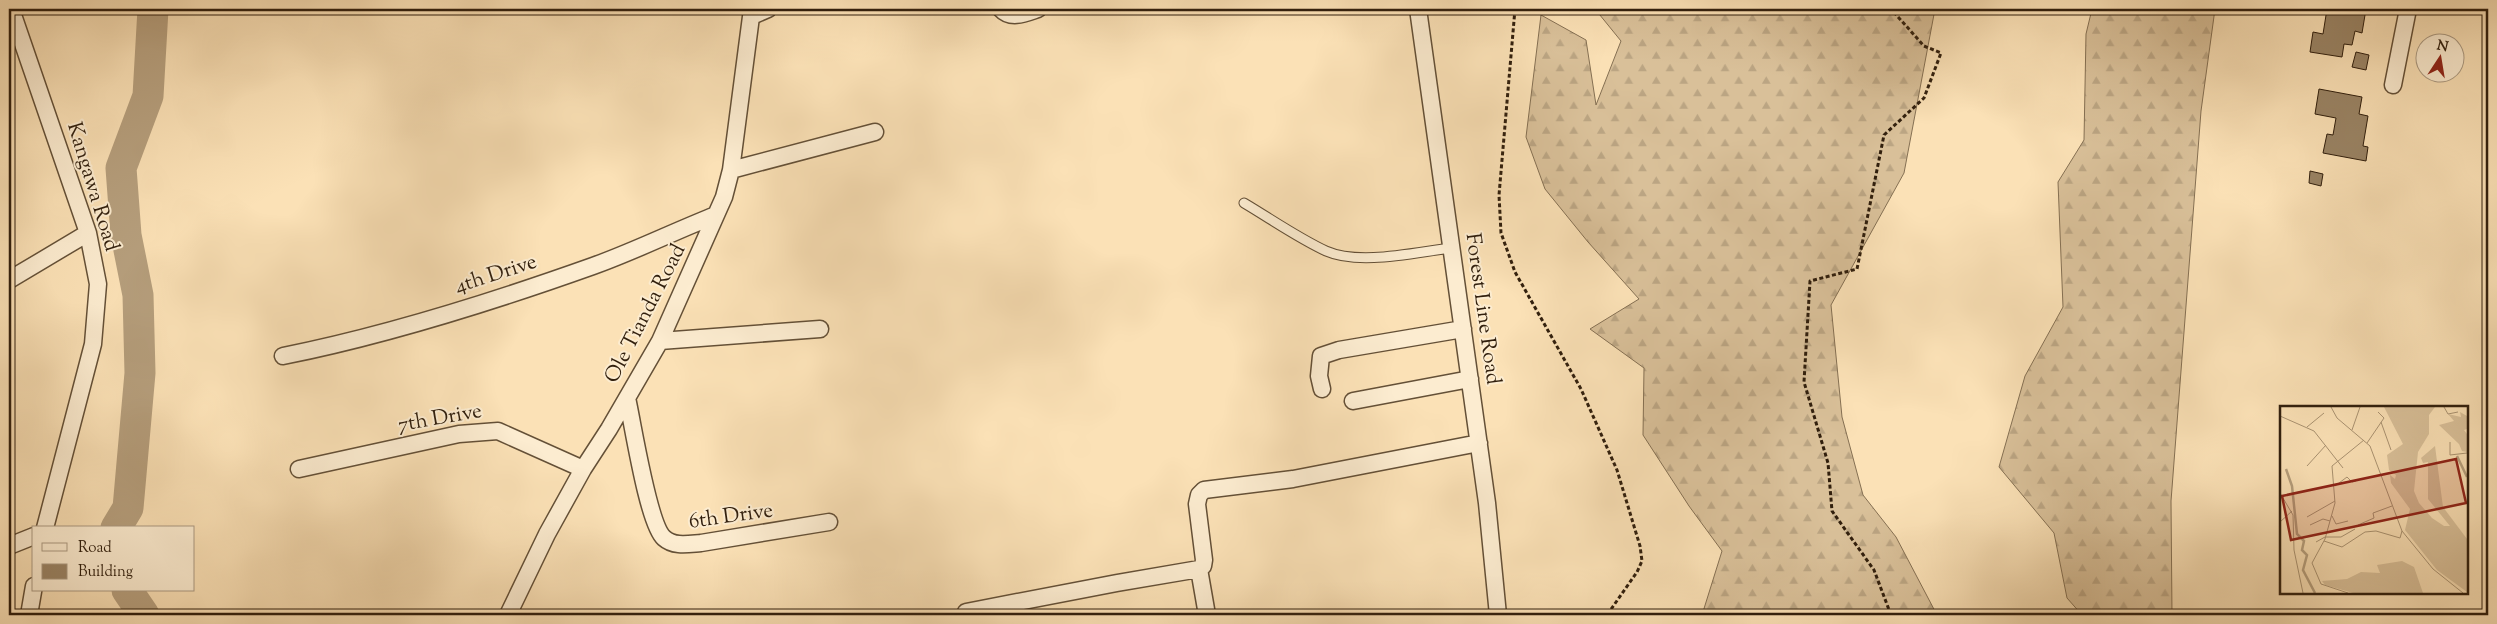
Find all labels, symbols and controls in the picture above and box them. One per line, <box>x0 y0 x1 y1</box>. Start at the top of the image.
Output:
north arrow <box>2414 32 2464 82</box>
text: N <box>2435 36 2450 58</box>
street label: Kangawa Road <box>58 119 126 255</box>
street label: Forest Line Road <box>1457 231 1507 387</box>
street label: Ole Tianda Road <box>598 239 694 389</box>
street label: 4th Drive <box>451 248 541 302</box>
street label: 7th Drive <box>396 397 484 441</box>
inset map <box>2280 406 2467 594</box>
street label: 6th Drive <box>687 496 775 538</box>
legend <box>32 526 195 592</box>
text: Road <box>78 538 112 559</box>
text: Building <box>78 562 133 583</box>

